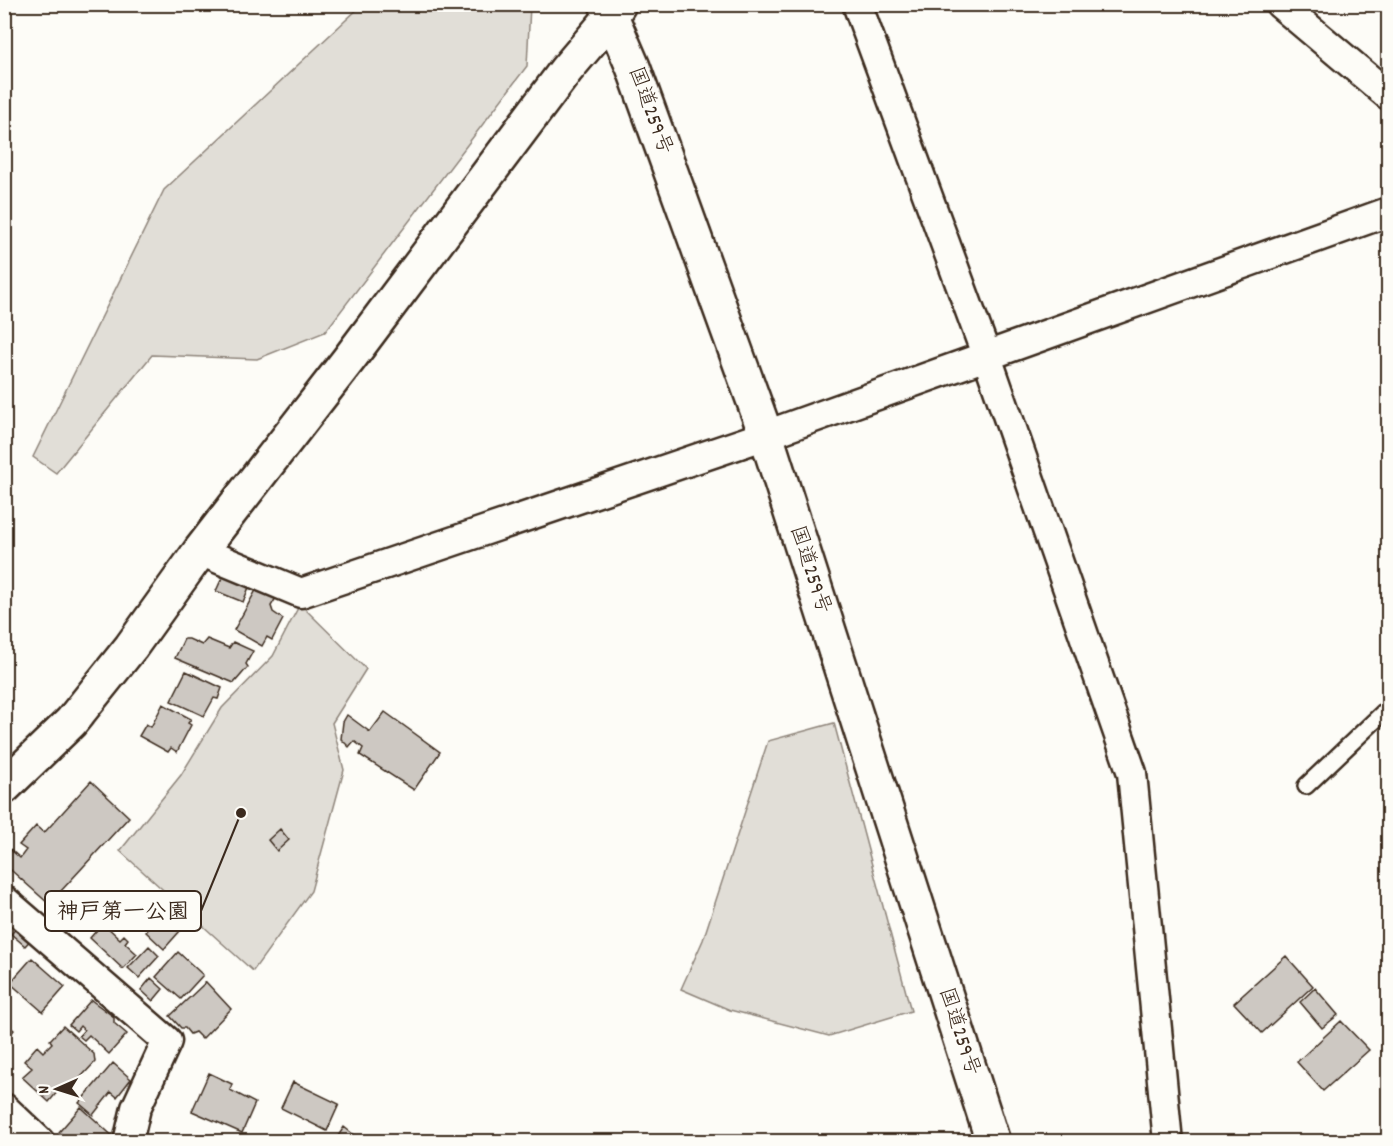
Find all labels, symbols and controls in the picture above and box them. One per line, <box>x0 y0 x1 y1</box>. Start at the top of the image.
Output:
street label: 国道259号 <box>619 63 679 159</box>
street label: 国道259号 <box>781 522 837 618</box>
callout: 神戸第一公園 <box>45 891 201 931</box>
text: 神戸第一公園 <box>57 898 189 929</box>
street label: 国道259号 <box>930 984 986 1080</box>
north arrow <box>27 1059 87 1119</box>
text: N <box>33 1085 56 1094</box>

